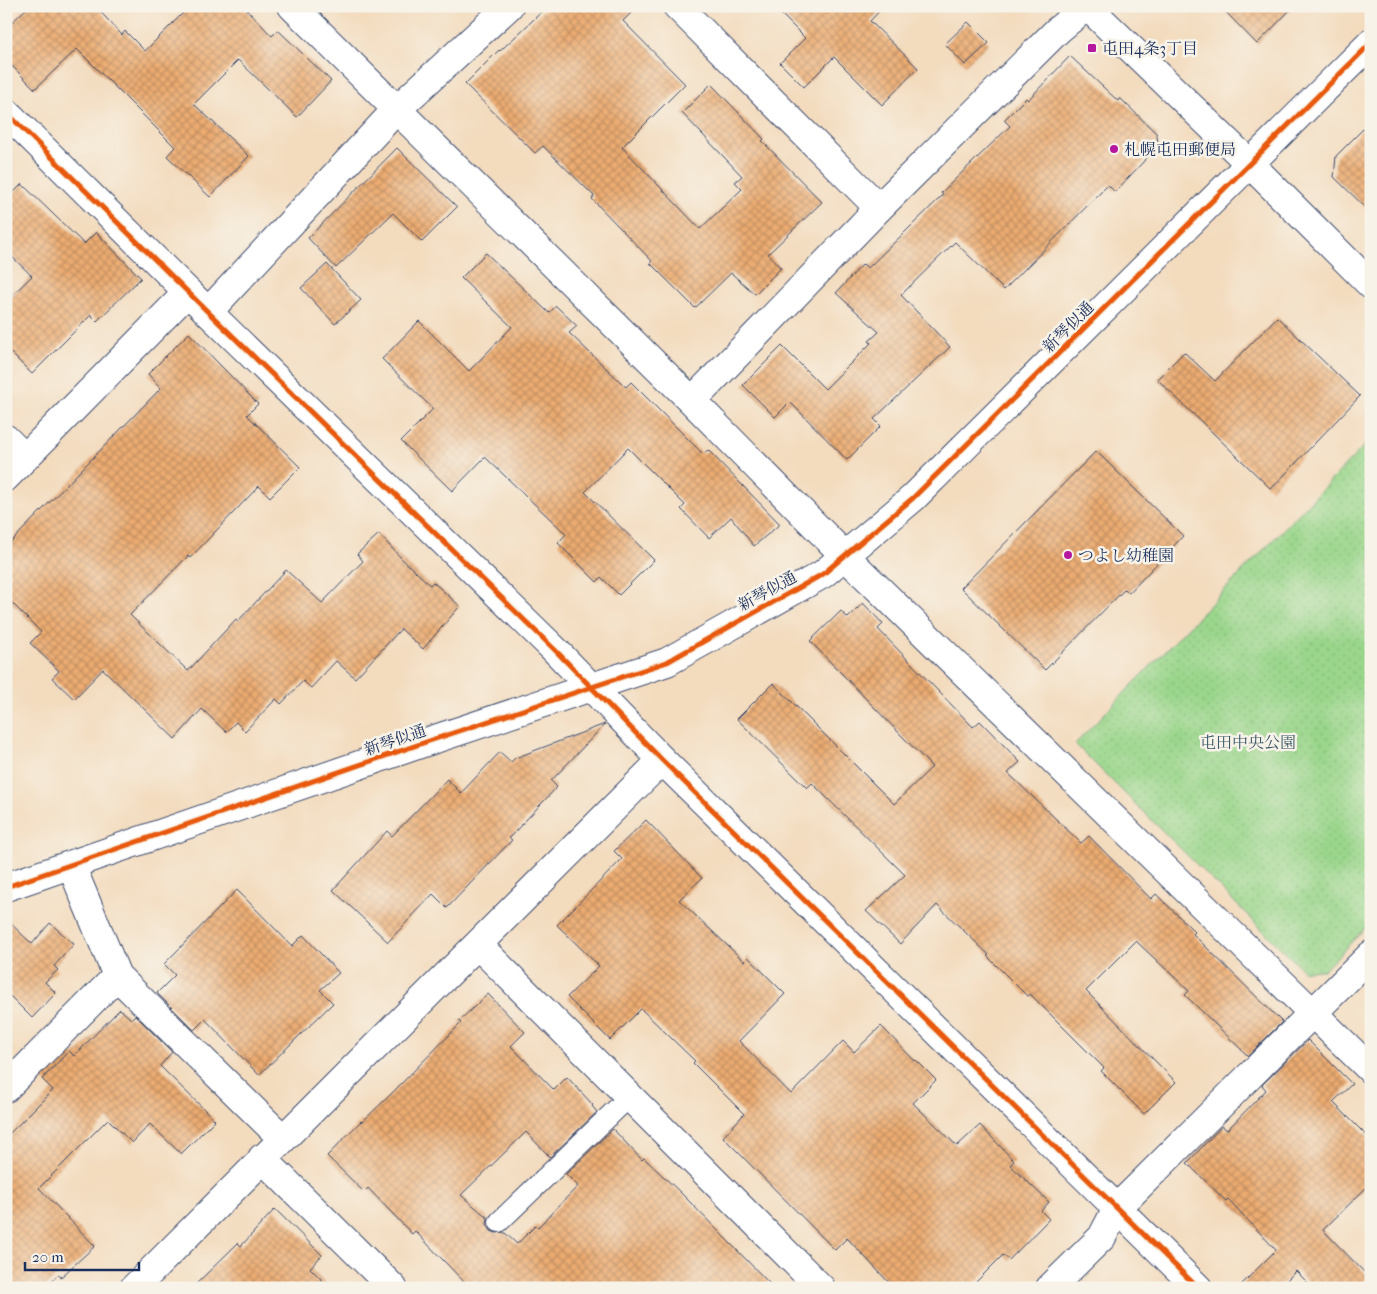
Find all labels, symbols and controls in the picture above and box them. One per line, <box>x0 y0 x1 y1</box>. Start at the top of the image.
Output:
place label: 屯田4条3丁目 <box>1102 39 1198 58</box>
marker: 屯田4条3丁目 <box>1086 42 1098 54</box>
place label: 札幌屯田郵便局 <box>1124 140 1236 159</box>
marker: 札幌屯田郵便局 <box>1108 143 1120 155</box>
street label: 新琴似通 <box>1039 298 1097 356</box>
place label: つよし幼稚園 <box>1078 546 1174 565</box>
marker: つよし幼稚園 <box>1062 549 1074 561</box>
street label: 新琴似通 <box>734 567 800 615</box>
street label: 新琴似通 <box>362 721 428 759</box>
park label: 屯田中央公園 <box>1200 733 1296 752</box>
scale bar <box>25 1239 139 1271</box>
text: 20 m <box>32 1248 64 1266</box>

